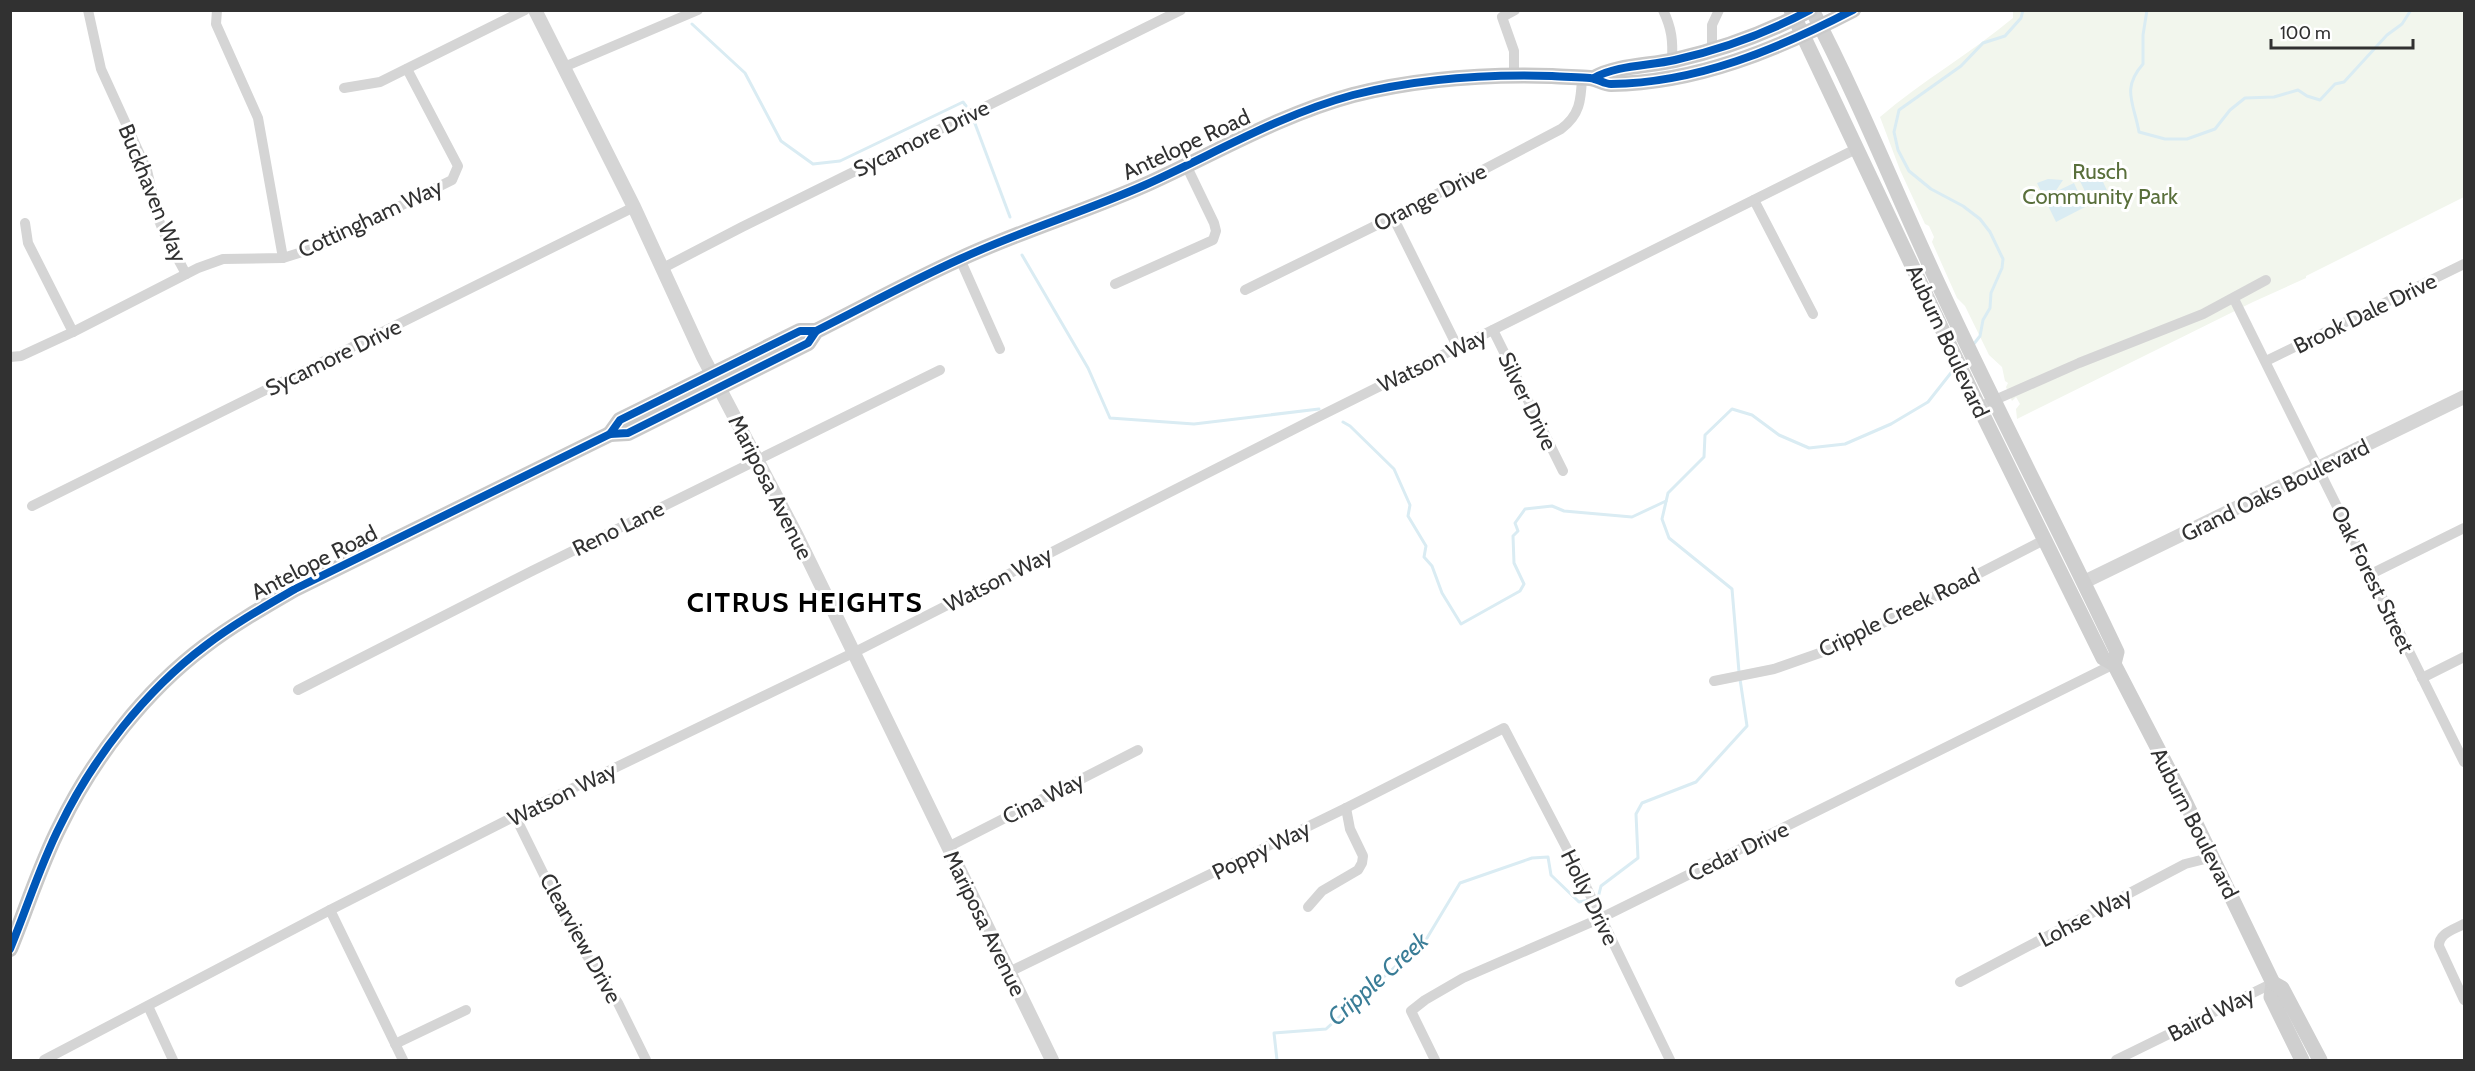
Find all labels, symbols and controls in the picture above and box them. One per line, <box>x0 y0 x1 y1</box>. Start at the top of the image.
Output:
scale bar <box>2271 12 2414 50</box>
text: 100 m <box>2280 22 2331 44</box>
street label: Sycamore Drive <box>849 94 993 183</box>
street label: Antelope Road <box>1118 103 1254 186</box>
street label: Buckhaven Way <box>113 120 193 266</box>
street label: Orange Drive <box>1369 158 1491 237</box>
park label: Rusch Community Park <box>2022 158 2178 210</box>
street label: Cottingham Way <box>294 173 447 264</box>
street label: Auburn Boulevard <box>1900 260 1995 422</box>
street label: Brook Dale Drive <box>2289 267 2441 360</box>
street label: Sycamore Drive <box>261 313 405 402</box>
street label: Watson Way <box>1374 323 1491 398</box>
street label: Silver Drive <box>1492 348 1563 455</box>
street label: Mariposa Avenue <box>723 410 819 564</box>
street label: Grand Oaks Boulevard <box>2177 433 2374 548</box>
street label: Reno Lane <box>568 495 668 562</box>
street label: Oak Forest Street <box>2325 501 2420 658</box>
street label: Antelope Road <box>247 519 382 606</box>
street label: Watson Way <box>940 541 1057 618</box>
street label: Cripple Creek Road <box>1814 562 1984 663</box>
district label: CITRUS HEIGHTS <box>687 585 923 619</box>
street label: Auburn Boulevard <box>2145 743 2244 903</box>
street label: Watson Way <box>504 757 621 832</box>
street label: Cina Way <box>998 766 1089 830</box>
street label: Poppy Way <box>1208 815 1315 886</box>
street label: Cedar Drive <box>1684 816 1793 887</box>
street label: Holly Drive <box>1555 845 1624 949</box>
street label: Mariposa Avenue <box>938 846 1031 1000</box>
street label: Clearview Drive <box>534 869 627 1008</box>
street label: Lohse Way <box>2034 882 2136 953</box>
water label: Cripple Creek <box>1321 925 1435 1031</box>
street label: Baird Way <box>2164 981 2259 1048</box>

